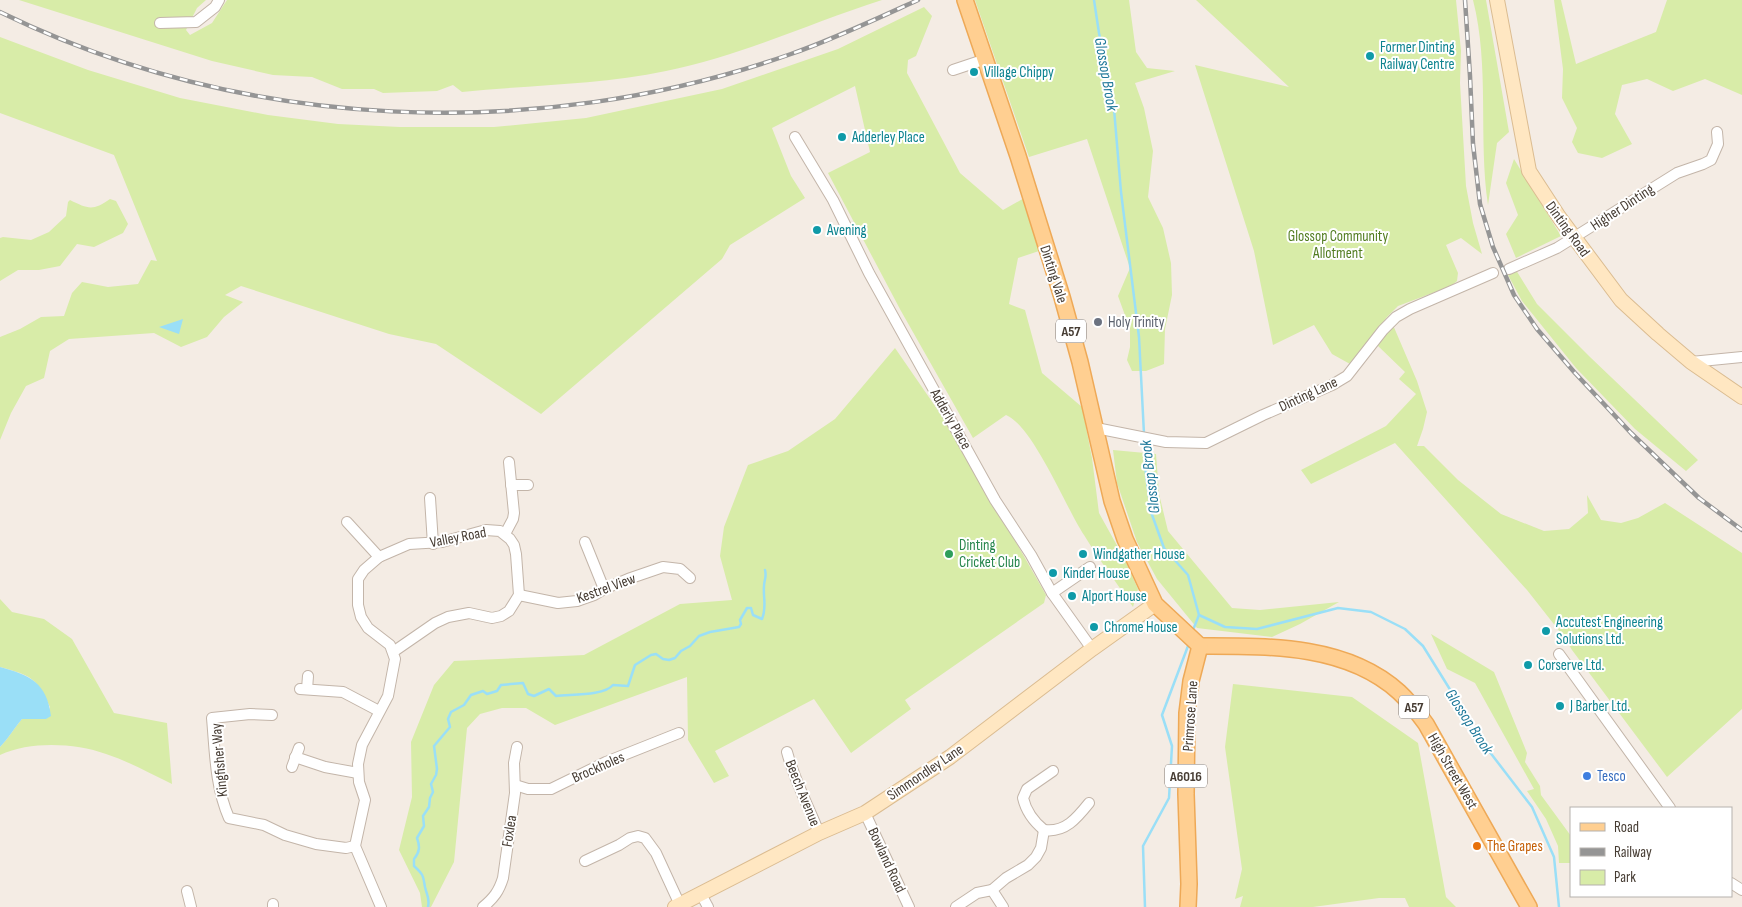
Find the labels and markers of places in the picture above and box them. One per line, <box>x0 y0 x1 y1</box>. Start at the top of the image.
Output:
place label: Former Dinting Railway Centre <box>1380 38 1455 74</box>
marker: Former Dinting Railway Centre <box>1364 50 1376 62</box>
place label: Village Chippy <box>984 63 1054 82</box>
marker: Village Chippy <box>968 66 980 78</box>
place label: Adderley Place <box>851 128 925 147</box>
marker: Adderley Place <box>836 131 848 143</box>
place label: Avening <box>826 221 867 240</box>
marker: Avening <box>811 224 823 236</box>
place label: Holy Trinity <box>1108 313 1165 332</box>
marker: Holy Trinity <box>1092 316 1104 328</box>
place label: Dinting Cricket Club <box>959 536 1020 572</box>
place label: Windgather House <box>1093 545 1185 564</box>
marker: Dinting Cricket Club <box>943 548 955 560</box>
marker: Windgather House <box>1077 548 1089 560</box>
place label: Kinder House <box>1063 564 1130 583</box>
marker: Kinder House <box>1047 567 1059 579</box>
place label: Alport House <box>1081 587 1147 606</box>
marker: Alport House <box>1066 590 1078 602</box>
place label: Accutest Engineering Solutions Ltd. <box>1555 613 1663 649</box>
place label: Chrome House <box>1104 618 1178 637</box>
marker: Chrome House <box>1088 621 1100 633</box>
marker: Accutest Engineering Solutions Ltd. <box>1540 625 1552 637</box>
place label: Corserve Ltd. <box>1538 656 1604 675</box>
marker: Corserve Ltd. <box>1522 659 1534 671</box>
place label: J Barber Ltd. <box>1569 697 1630 716</box>
marker: J Barber Ltd. <box>1554 700 1566 712</box>
place label: Tesco <box>1597 767 1626 786</box>
marker: Tesco <box>1581 770 1593 782</box>
place label: The Grapes <box>1487 837 1543 856</box>
marker: The Grapes <box>1471 840 1483 852</box>

